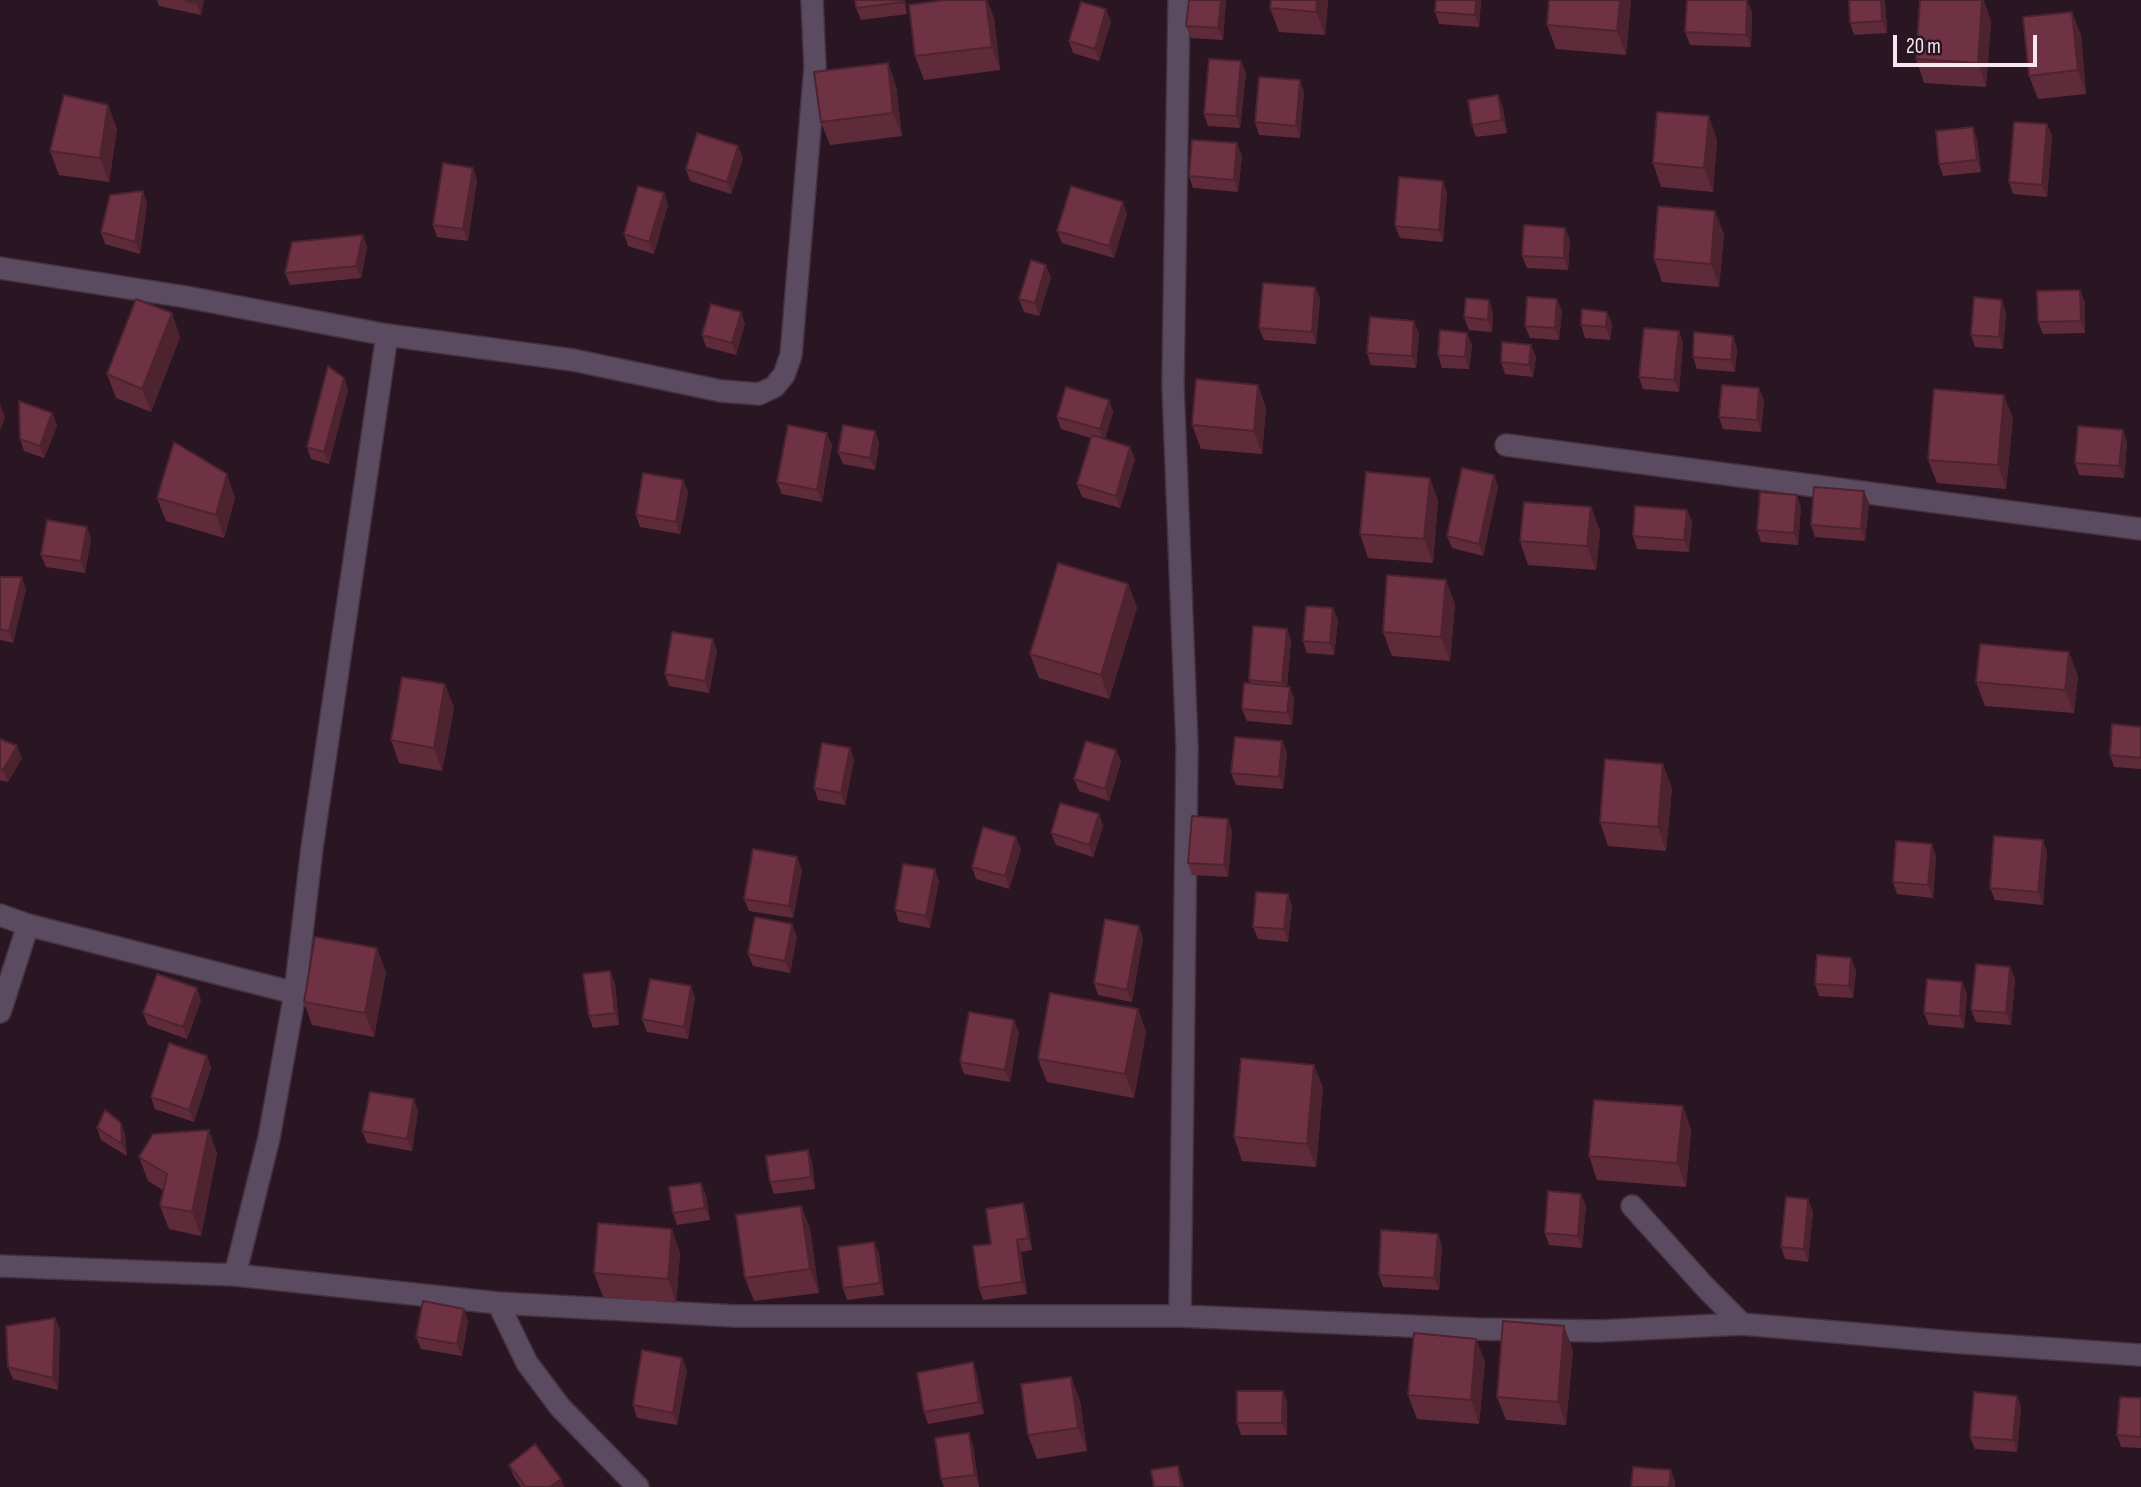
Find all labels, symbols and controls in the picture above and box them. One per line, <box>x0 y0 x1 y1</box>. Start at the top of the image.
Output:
scale bar <box>1896 21 2039 65</box>
text: 20 m <box>1906 34 1941 59</box>

